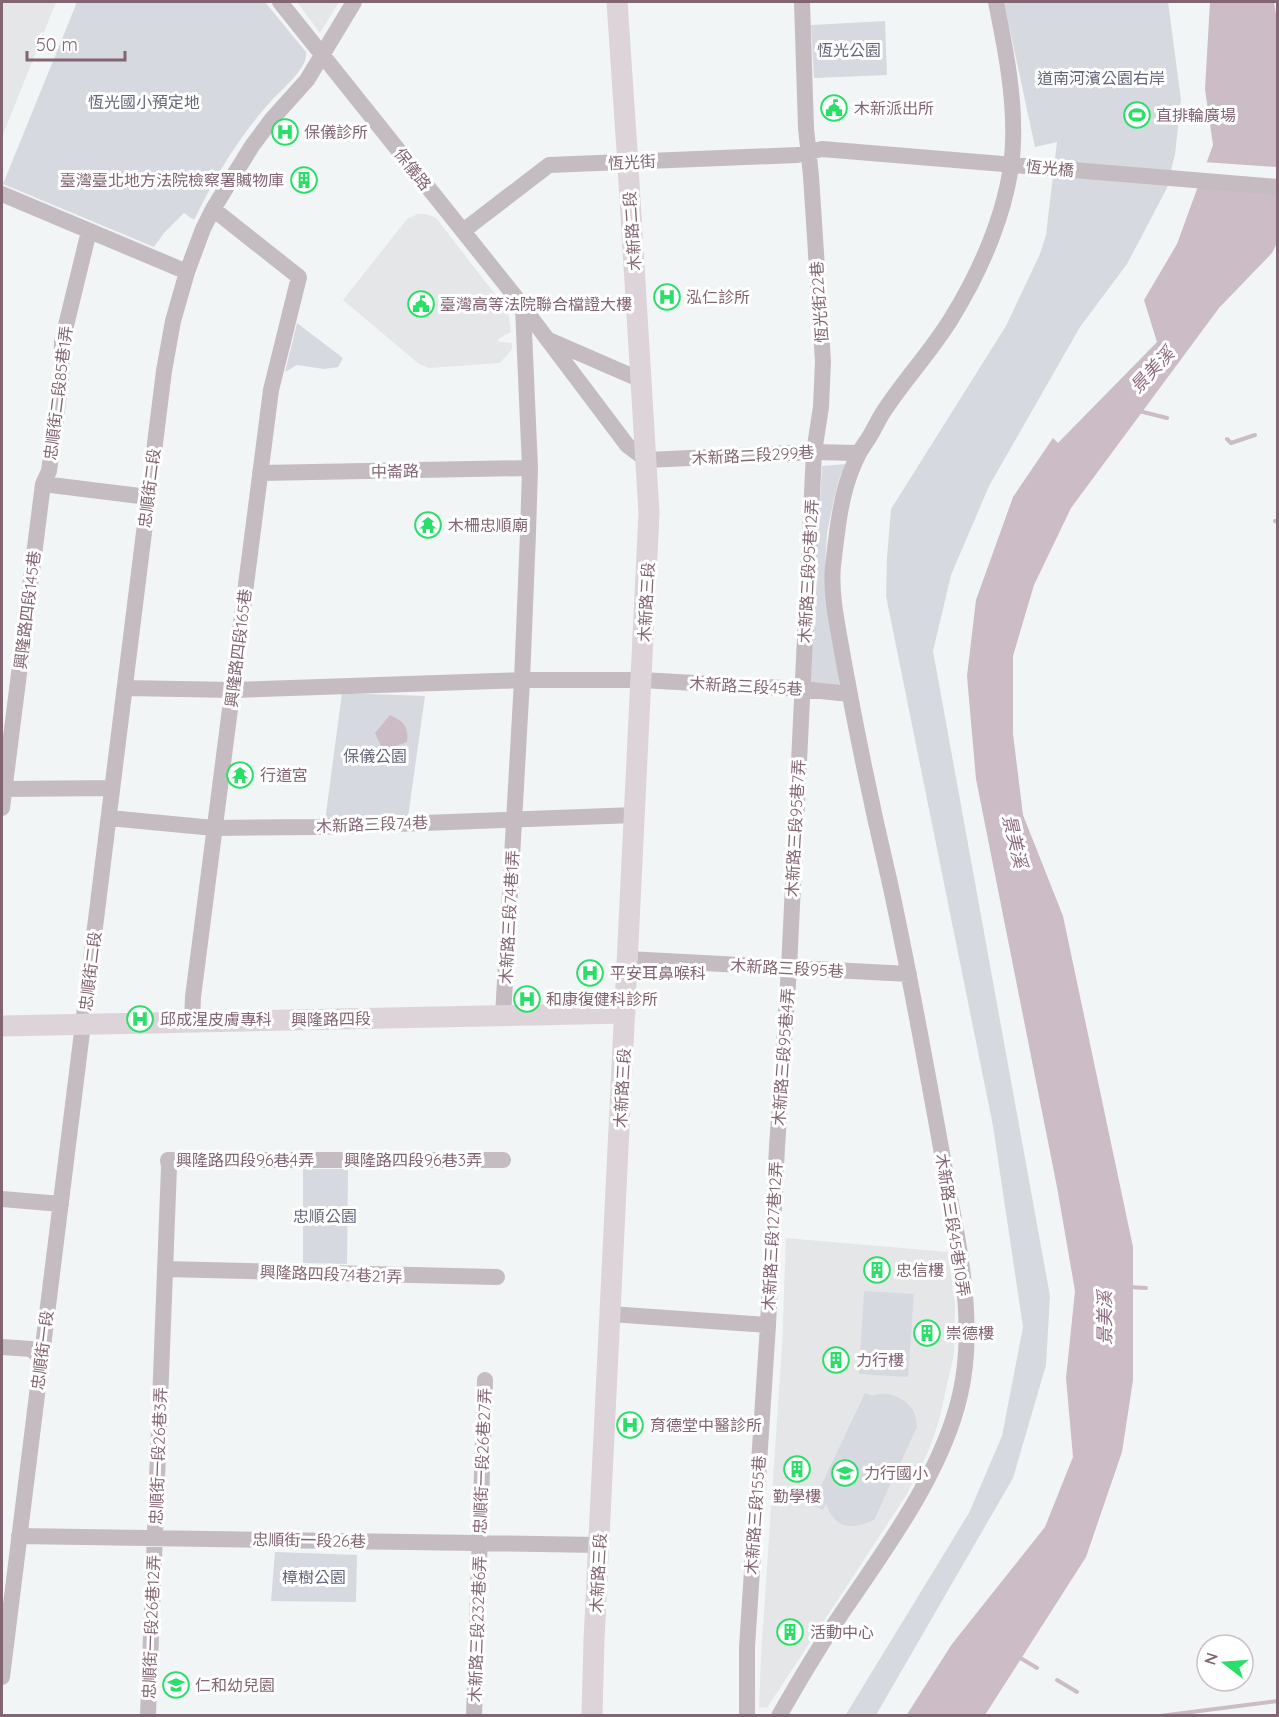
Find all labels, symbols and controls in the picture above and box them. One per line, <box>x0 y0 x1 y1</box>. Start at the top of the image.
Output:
scale bar <box>27 24 124 62</box>
text: 50 m <box>36 33 78 56</box>
park label: 恆光公園 <box>817 40 881 60</box>
park label: 道南河濱公園右岸 <box>1037 68 1165 88</box>
park label: 恆光國小預定地 <box>88 92 200 112</box>
public building icon: 木新派出所 <box>819 93 849 123</box>
place label: 木新派出所 <box>854 98 934 118</box>
sports icon: 直排輪廣場 <box>1122 100 1152 130</box>
place label: 直排輪廣場 <box>1156 105 1236 125</box>
hospital icon: 保儀診所 <box>270 117 300 147</box>
place label: 保儀診所 <box>304 122 368 142</box>
street label: 保儀路 <box>390 144 436 194</box>
street label: 恆光街 <box>608 151 656 173</box>
street label: 恆光橋 <box>1025 156 1075 180</box>
building icon: 臺灣臺北地方法院檢察署贓物庫 <box>289 165 319 195</box>
place label: 臺灣臺北地方法院檢察署贓物庫 <box>60 170 284 190</box>
street label: 木新路二段 <box>619 190 645 272</box>
street label: 恆光街22巷 <box>806 261 832 343</box>
hospital icon: 泓仁診所 <box>652 282 682 312</box>
place label: 泓仁診所 <box>686 287 750 307</box>
public building icon: 臺灣高等法院聯合檔證大樓 <box>406 289 436 319</box>
place label: 臺灣高等法院聯合檔證大樓 <box>440 294 632 314</box>
street label: 忠順街二段85巷1弄 <box>40 325 76 461</box>
water label: 景美溪 <box>1125 340 1181 398</box>
street label: 木新路二段299巷 <box>691 442 815 468</box>
street label: 忠順街二段 <box>134 447 164 529</box>
street label: 中崙路 <box>371 461 419 481</box>
street label: 木新路三段95巷12弄 <box>794 498 822 644</box>
temple icon: 木柵忠順廟 <box>413 510 443 540</box>
place label: 木柵忠順廟 <box>448 515 528 535</box>
street label: 興隆路四段145巷 <box>10 550 44 670</box>
street label: 木新路三段 <box>634 562 658 642</box>
street label: 興隆路四段165巷 <box>221 588 255 708</box>
street label: 木新路三段45巷 <box>689 673 803 699</box>
park label: 保儀公園 <box>343 746 407 766</box>
street label: 木新路三段95巷7弄 <box>781 759 809 897</box>
temple icon: 行道宮 <box>225 760 255 790</box>
place label: 行道宮 <box>260 765 308 785</box>
street label: 木新路三段74巷 <box>316 812 428 836</box>
water label: 景美溪 <box>998 812 1033 873</box>
street label: 木新路三段74巷1弄 <box>496 850 522 984</box>
street label: 忠順街二段 <box>75 930 105 1012</box>
street label: 木新路三段95巷 <box>730 955 844 981</box>
hospital icon: 平安耳鼻喉科 <box>575 958 605 988</box>
place label: 平安耳鼻喉科 <box>610 963 706 983</box>
hospital icon: 和康復健科診所 <box>512 984 542 1014</box>
street label: 木新路三段95巷4弄 <box>768 987 798 1127</box>
place label: 和康復健科診所 <box>546 989 658 1009</box>
hospital icon: 邱成湦皮膚專科 <box>125 1004 155 1034</box>
street label: 興隆路四段 <box>291 1008 371 1030</box>
place label: 邱成湦皮膚專科 <box>160 1009 272 1029</box>
street label: 木新路三段 <box>610 1048 634 1128</box>
street label: 興隆路四段96巷4弄 <box>176 1150 314 1170</box>
street label: 興隆路四段96巷3弄 <box>344 1150 482 1170</box>
street label: 木新路三段45巷10弄 <box>932 1152 974 1298</box>
street label: 木新路三段127巷12弄 <box>758 1161 786 1311</box>
park label: 忠順公園 <box>293 1206 357 1226</box>
building icon: 忠信樓 <box>862 1255 892 1285</box>
place label: 忠信樓 <box>896 1260 944 1280</box>
street label: 興隆路四段74巷21弄 <box>259 1262 403 1286</box>
water label: 景美溪 <box>1093 1288 1116 1345</box>
street label: 忠順街一段 <box>27 1309 57 1391</box>
building icon: 崇德樓 <box>912 1318 942 1348</box>
place label: 崇德樓 <box>946 1323 994 1343</box>
building icon: 力行樓 <box>821 1345 851 1375</box>
place label: 力行樓 <box>856 1350 904 1370</box>
street label: 忠順街一段26巷3弄 <box>146 1387 170 1525</box>
street label: 忠順街一段26巷27弄 <box>469 1388 495 1534</box>
hospital icon: 育德堂中醫診所 <box>615 1410 645 1440</box>
place label: 育德堂中醫診所 <box>650 1415 762 1435</box>
building icon: 勤學樓 <box>782 1454 812 1484</box>
street label: 木新路三段155巷 <box>741 1455 769 1575</box>
school or university icon: 力行國小 <box>830 1458 860 1488</box>
place label: 力行國小 <box>864 1463 928 1483</box>
place label: 勤學樓 <box>773 1486 821 1506</box>
street label: 忠順街一段26巷 <box>252 1529 366 1551</box>
street label: 木新路三段 <box>586 1533 610 1613</box>
street label: 忠順街一段26巷12弄 <box>138 1555 164 1699</box>
street label: 木新路三段232巷6弄 <box>464 1555 490 1703</box>
park label: 樟樹公園 <box>282 1567 346 1587</box>
building icon: 活動中心 <box>775 1617 805 1647</box>
place label: 活動中心 <box>810 1622 874 1642</box>
north arrow <box>1195 1633 1255 1693</box>
text: N <box>1199 1650 1222 1667</box>
school or university icon: 仁和幼兒園 <box>161 1670 191 1700</box>
place label: 仁和幼兒園 <box>195 1675 275 1695</box>

